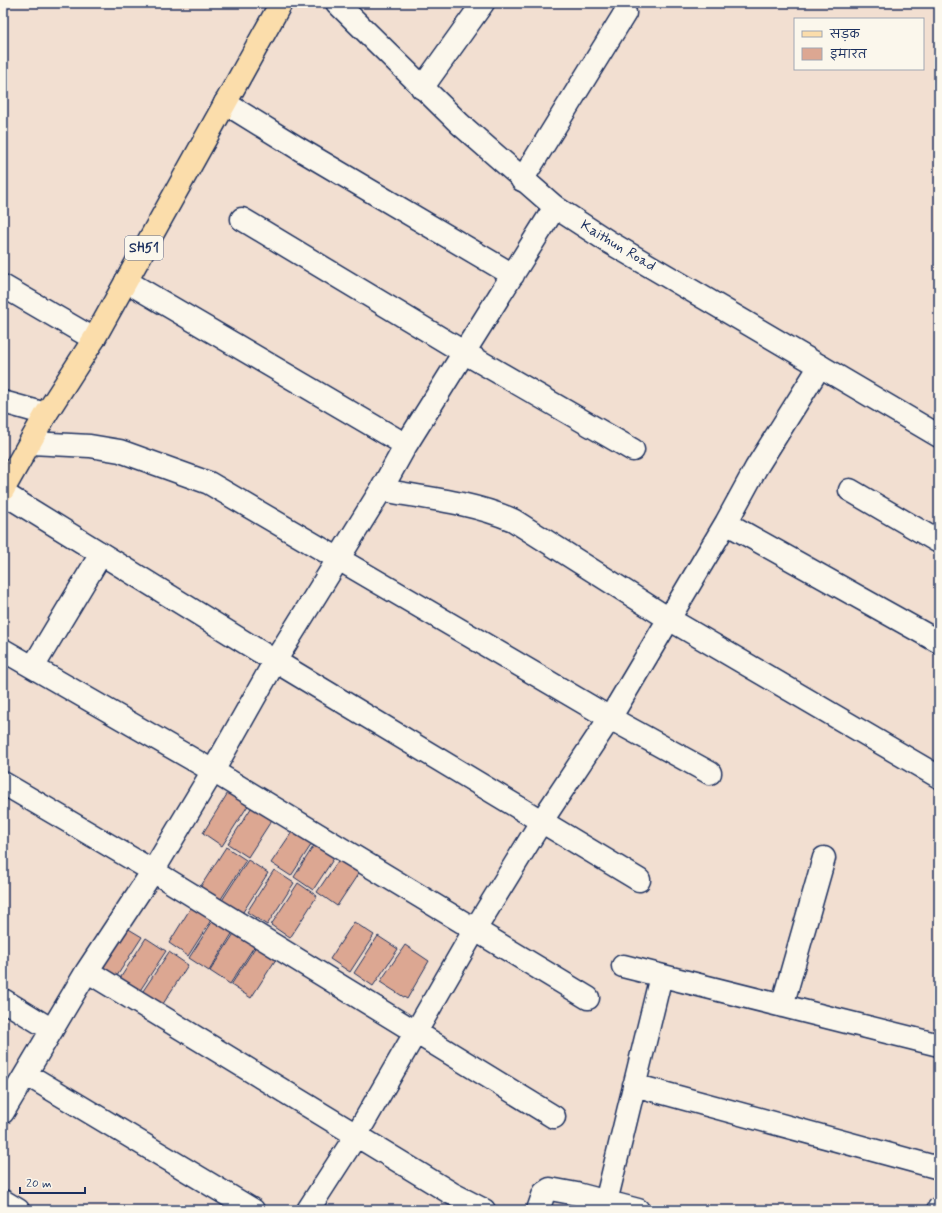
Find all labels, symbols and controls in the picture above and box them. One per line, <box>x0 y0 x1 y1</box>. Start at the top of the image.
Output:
legend <box>794 18 924 70</box>
text: सड़क <box>829 27 861 43</box>
text: इमारत <box>830 47 868 63</box>
street label: Kaithun Road <box>577 216 659 276</box>
road number: SH51 <box>125 236 163 260</box>
scale bar <box>20 1169 85 1195</box>
text: 20 m <box>26 1176 52 1192</box>

